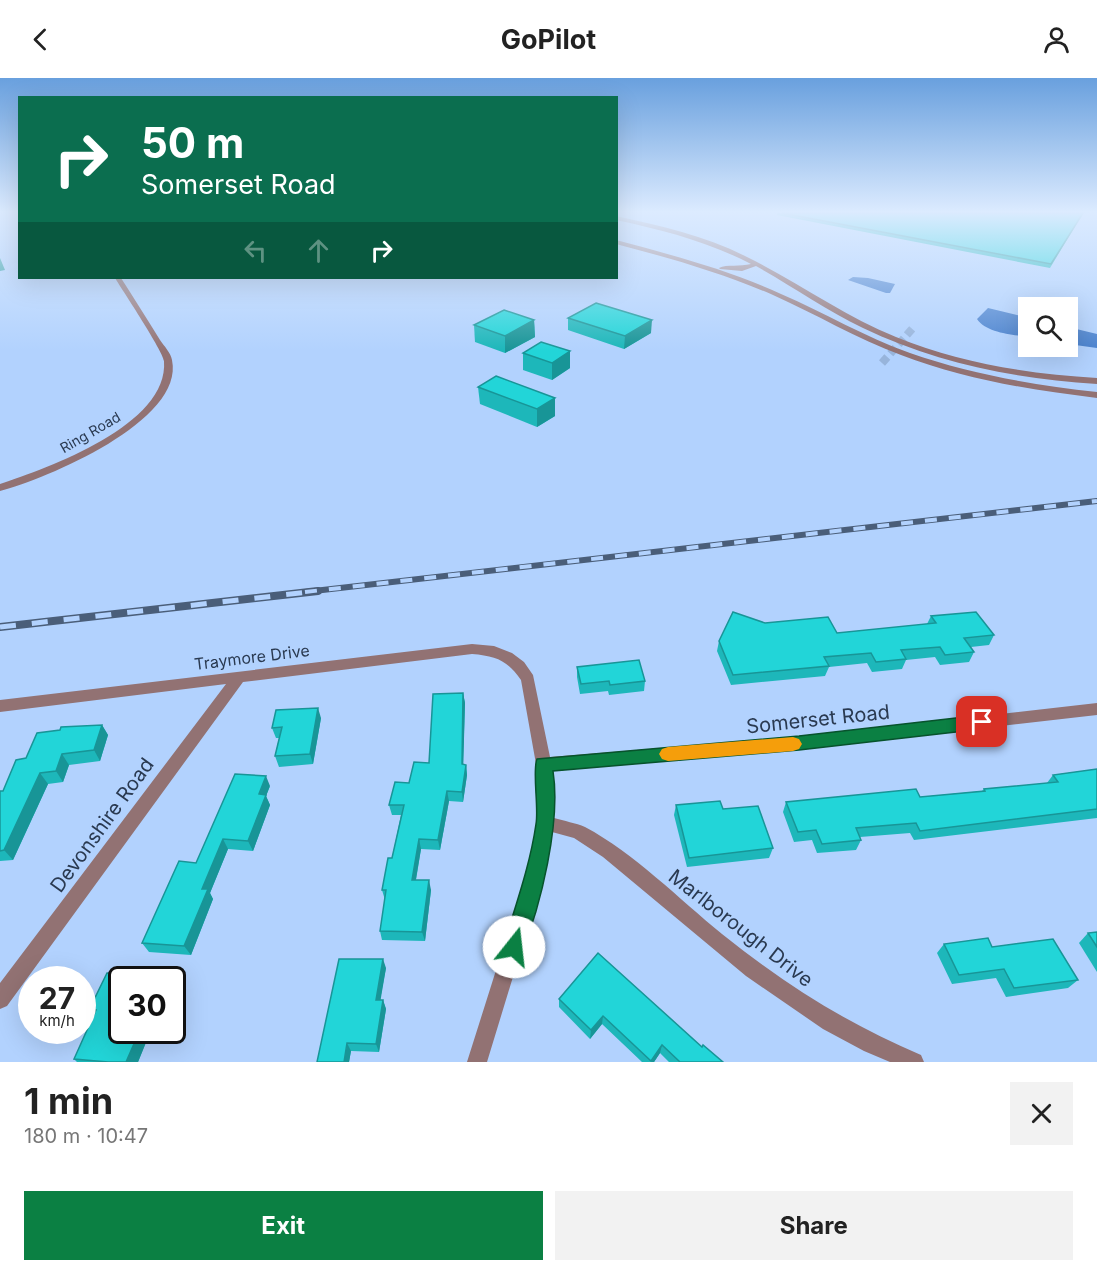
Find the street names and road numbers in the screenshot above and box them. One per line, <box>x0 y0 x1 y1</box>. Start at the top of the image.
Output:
street label: Ring Road <box>57 408 123 456</box>
street label: Traymore Drive <box>193 640 311 674</box>
street label: Somerset Road <box>745 700 891 738</box>
street label: Devonshire Road <box>45 753 159 897</box>
street label: Marlborough Drive <box>664 864 818 992</box>

